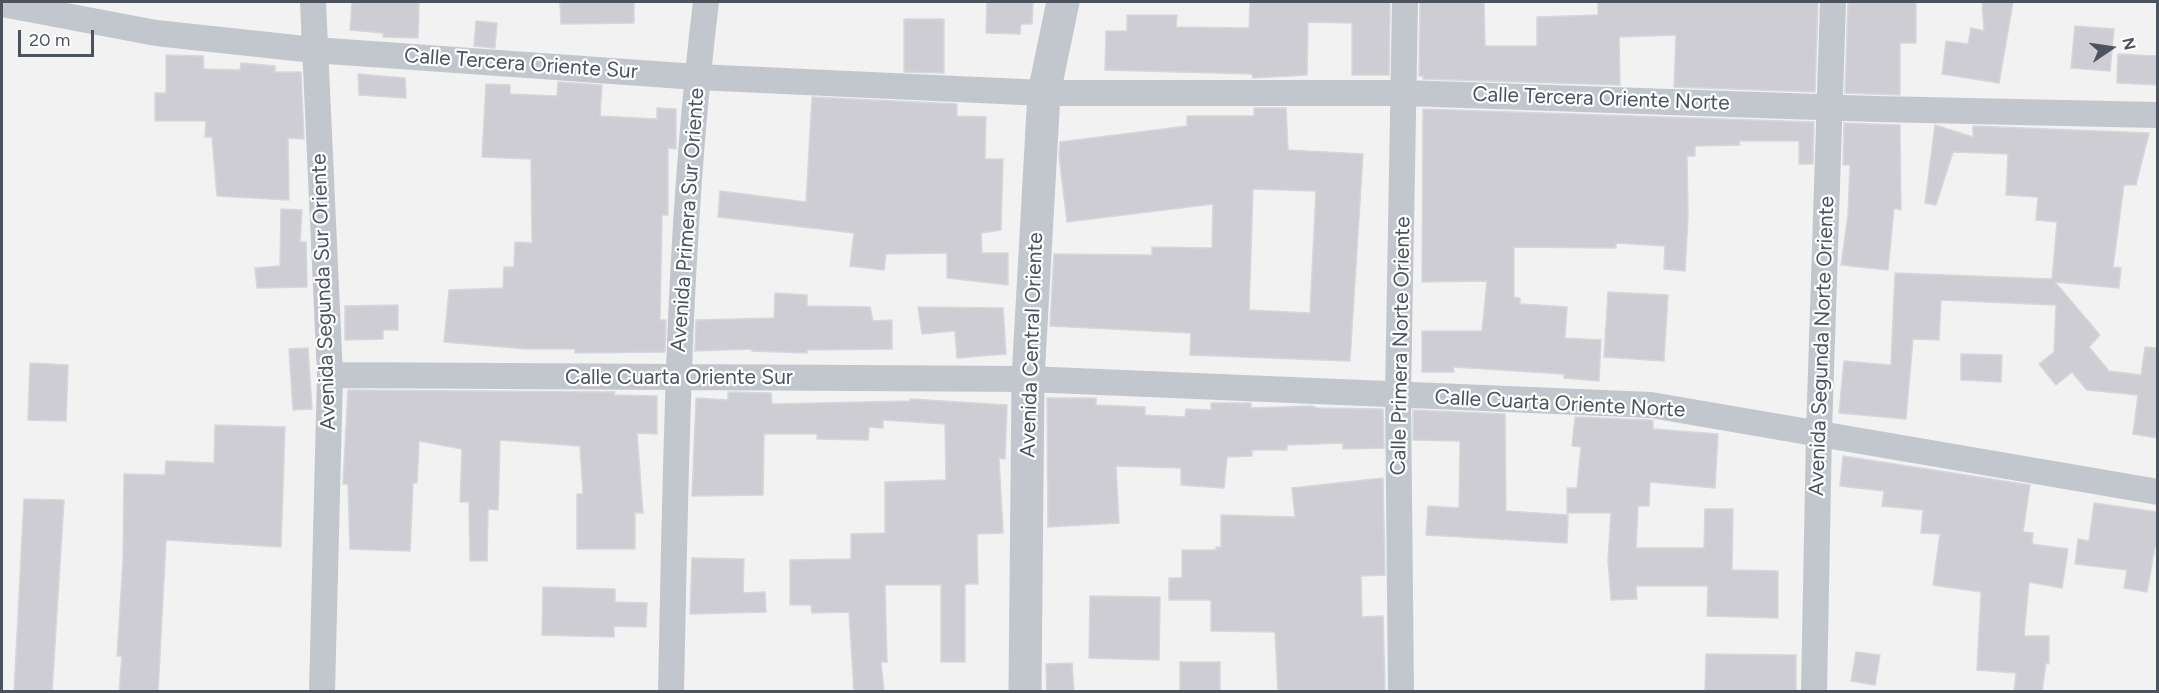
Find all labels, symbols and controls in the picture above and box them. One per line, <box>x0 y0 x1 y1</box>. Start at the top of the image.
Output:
scale bar <box>21 18 98 56</box>
north arrow <box>2081 18 2141 78</box>
text: 20 m <box>29 29 70 51</box>
text: N <box>2118 36 2140 52</box>
street label: Calle Tercera Oriente Sur <box>403 43 639 85</box>
street label: Calle Tercera Oriente Norte <box>1472 82 1730 116</box>
street label: Avenida Primera Sur Oriente <box>666 87 710 353</box>
street label: Avenida Segunda Sur Oriente <box>307 153 341 431</box>
street label: Avenida Segunda Norte Oriente <box>1804 196 1840 496</box>
street label: Calle Primera Norte Oriente <box>1386 216 1416 476</box>
street label: Avenida Central Oriente <box>1015 232 1049 458</box>
street label: Calle Cuarta Oriente Sur <box>565 365 793 391</box>
street label: Calle Cuarta Oriente Norte <box>1434 385 1686 423</box>

